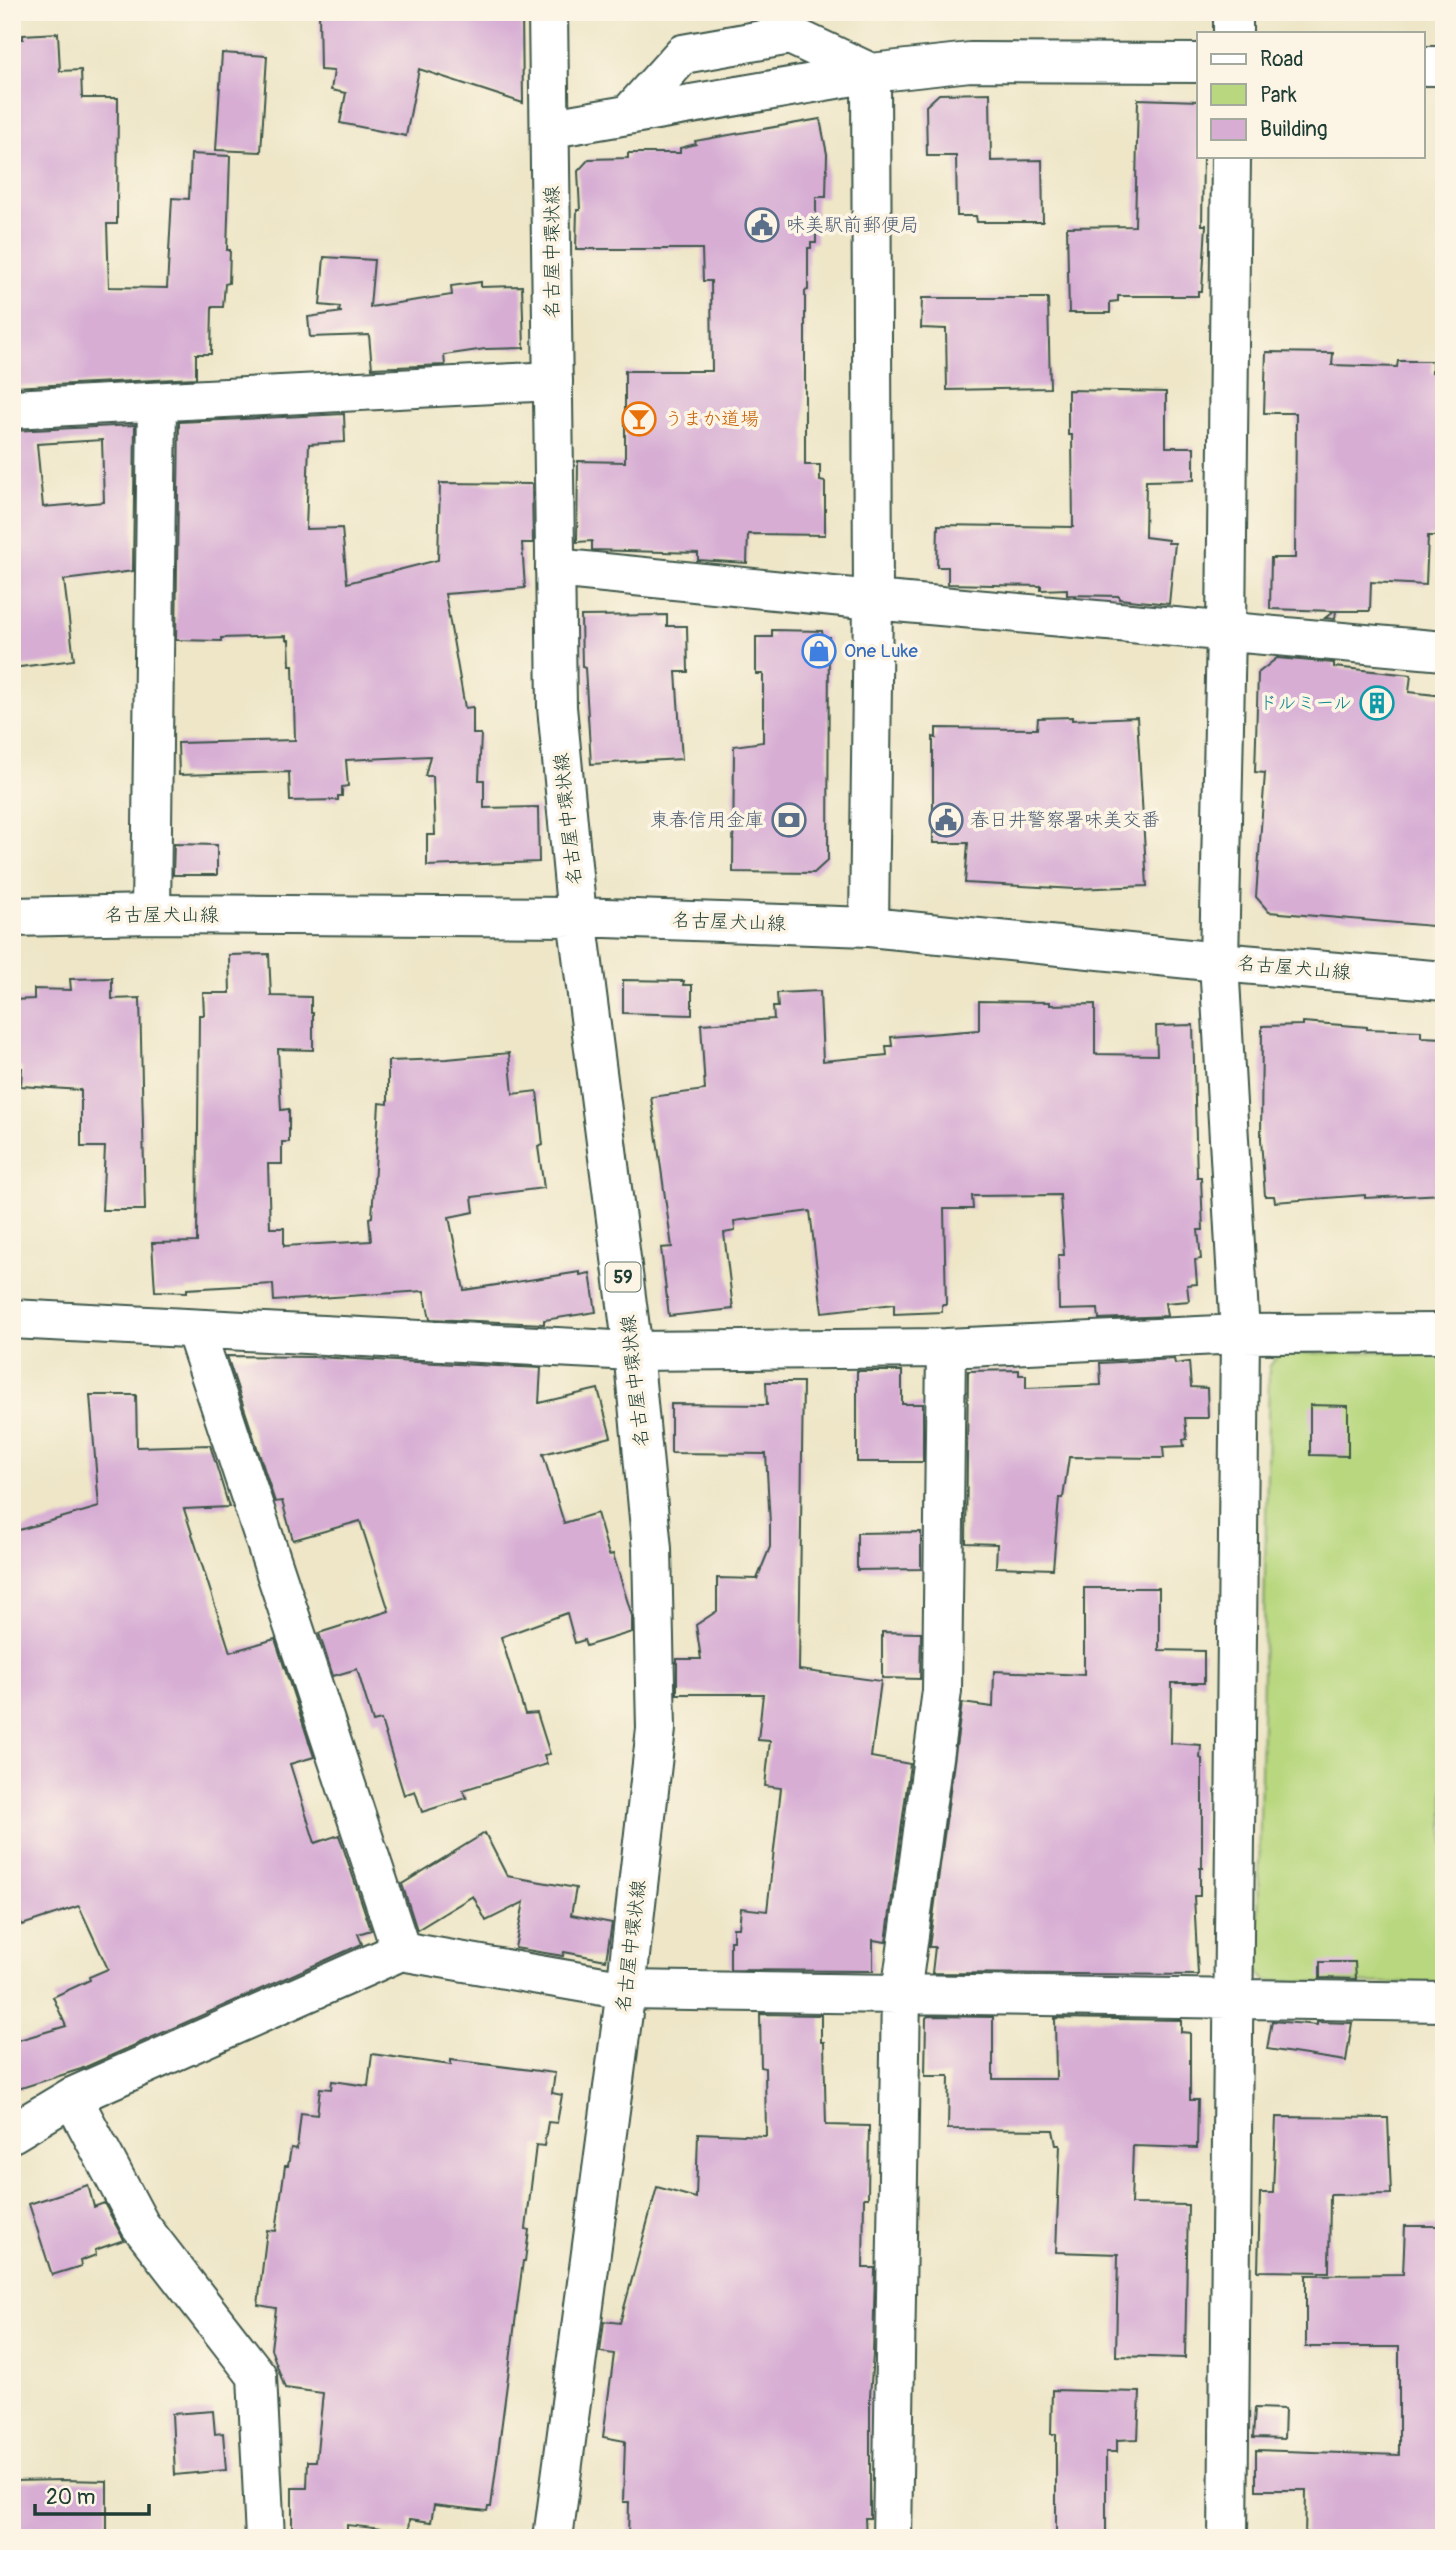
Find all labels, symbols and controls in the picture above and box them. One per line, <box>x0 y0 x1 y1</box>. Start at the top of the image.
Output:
legend <box>1197 32 1424 158</box>
text: Road <box>1260 46 1304 73</box>
text: Park <box>1260 82 1297 109</box>
text: Building <box>1260 116 1327 143</box>
street label: 名古屋中環状線 <box>540 185 564 319</box>
public building icon: 味美駅前郵便局 <box>743 206 781 244</box>
place label: 味美駅前郵便局 <box>786 213 919 237</box>
bar icon: うまか道場 <box>620 400 658 438</box>
place label: うまか道場 <box>664 407 759 431</box>
shop icon: One Luke <box>800 632 838 670</box>
place label: One Luke <box>844 639 919 663</box>
building icon: ドルミール <box>1358 684 1396 722</box>
place label: ドルミール <box>1259 691 1352 715</box>
street label: 名古屋中環状線 <box>549 752 587 886</box>
bank icon: 東春信用金庫 <box>770 801 808 839</box>
public building icon: 春日井警察署味美交番 <box>927 801 965 839</box>
place label: 東春信用金庫 <box>650 808 764 832</box>
place label: 春日井警察署味美交番 <box>970 808 1160 832</box>
street label: 名古屋犬山線 <box>105 903 219 927</box>
street label: 名古屋犬山線 <box>672 908 786 936</box>
street label: 名古屋犬山線 <box>1236 951 1352 985</box>
road number: 59 <box>606 1262 640 1292</box>
street label: 名古屋中環状線 <box>616 1314 654 1448</box>
street label: 名古屋中環状線 <box>611 1879 651 2013</box>
scale bar <box>35 2473 149 2517</box>
text: 20 m <box>46 2484 95 2511</box>

